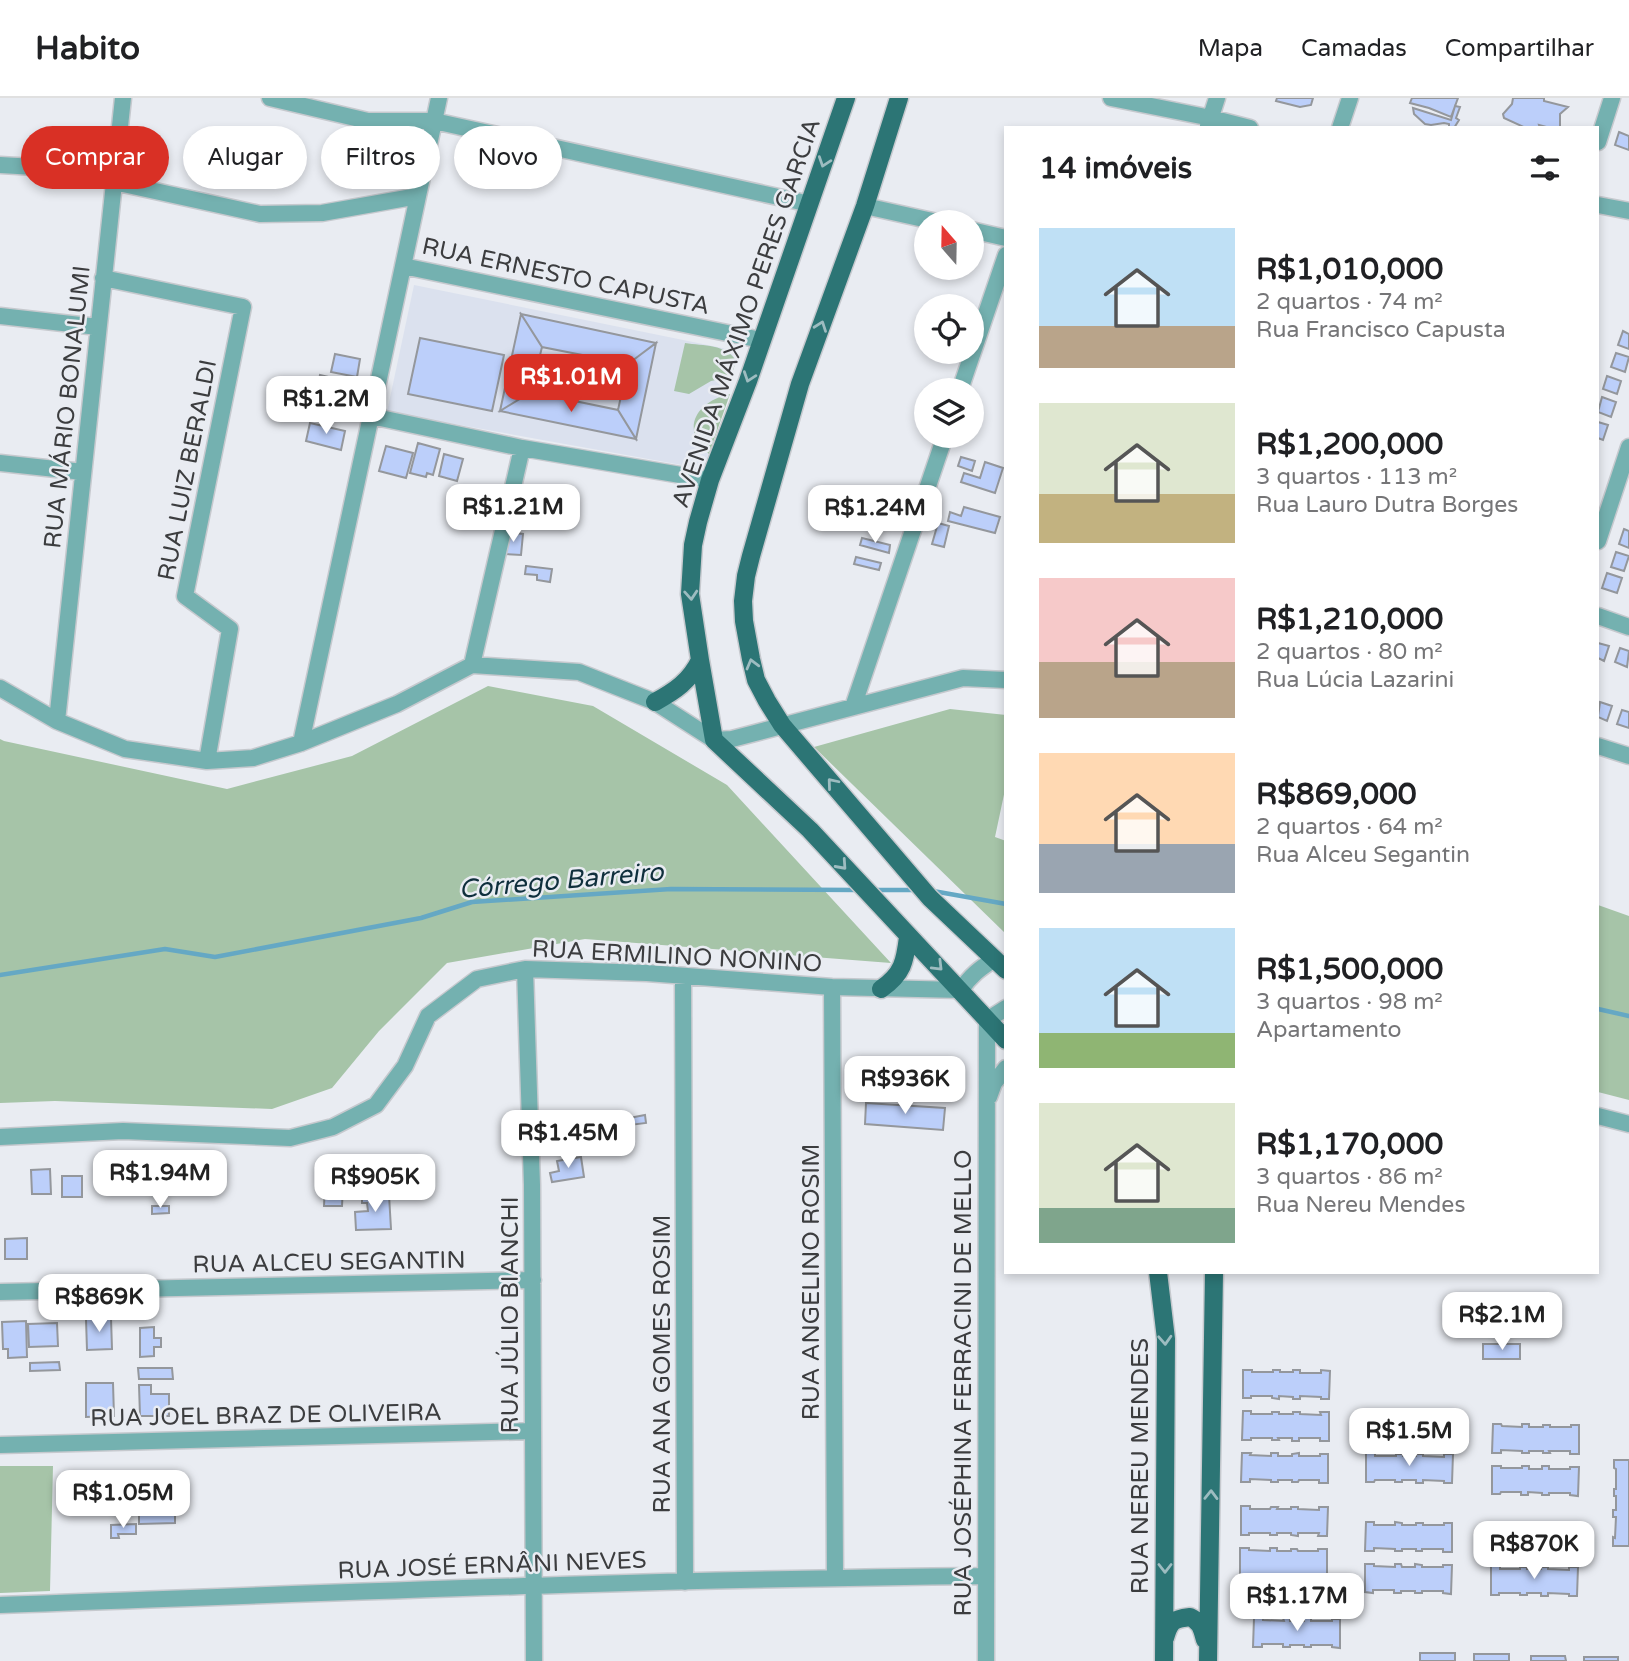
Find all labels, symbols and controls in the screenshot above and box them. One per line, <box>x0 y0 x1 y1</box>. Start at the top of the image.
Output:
text: Habito <box>35 29 140 68</box>
text: Mapa <box>1198 34 1263 63</box>
text: Camadas <box>1301 34 1407 63</box>
text: Compartilhar <box>1445 34 1594 63</box>
street label: AVENIDA MÁXIMO PERES GARCIA <box>665 114 827 512</box>
chip: Comprar <box>21 126 169 189</box>
chip: Alugar <box>183 126 307 189</box>
chip: Filtros <box>321 126 440 189</box>
chip: Novo <box>454 126 562 189</box>
icon: filters <box>1526 149 1564 187</box>
text: 14 imóveis <box>1039 150 1192 187</box>
one-way arrow <box>818 156 832 168</box>
north arrow <box>914 210 984 280</box>
map controls <box>914 210 984 448</box>
street label: RUA ERNESTO CAPUSTA <box>419 232 712 321</box>
text: R$1,010,000 <box>1256 251 1443 288</box>
icon: home <box>1095 256 1179 340</box>
street label: RUA MÁRIO BONALUMI <box>37 264 97 550</box>
text: 2 quartos · 74 m² <box>1256 288 1443 316</box>
button: locate <box>914 294 984 364</box>
text: Rua Francisco Capusta <box>1256 316 1506 344</box>
one-way arrow <box>813 321 827 333</box>
pin: R$1.01M <box>506 354 636 414</box>
street label: RUA LUIZ BERALDI <box>152 357 223 583</box>
text: R$1.01M <box>520 363 622 391</box>
one-way arrow <box>743 371 757 383</box>
pin: R$1.2M <box>269 376 383 436</box>
button: layers <box>914 378 984 448</box>
text: R$1.2M <box>282 385 370 413</box>
text: R$1,200,000 <box>1256 426 1443 463</box>
icon: home <box>1095 431 1179 515</box>
text: 3 quartos · 113 m² <box>1256 463 1457 491</box>
pin: R$1.21M <box>448 484 578 544</box>
pin: R$1.24M <box>810 486 940 545</box>
text: Rua Lauro Dutra Borges <box>1256 491 1518 519</box>
text: R$1.21M <box>462 493 564 521</box>
text: R$1.24M <box>824 494 926 522</box>
one-way arrow <box>684 590 699 601</box>
text: R$1,210,000 <box>1256 601 1443 638</box>
icon: home <box>1095 606 1179 690</box>
text: 2 quartos · 80 m² <box>1256 638 1443 666</box>
one-way arrow <box>746 658 760 670</box>
text: Rua Lúcia Lazarini <box>1256 666 1454 694</box>
text: R$869,000 <box>1256 776 1417 813</box>
one-way arrow <box>828 779 840 792</box>
icon: home <box>1095 781 1179 865</box>
text: 2 quartos · 64 m² <box>1256 813 1443 841</box>
text: Rua Alceu Segantin <box>1256 841 1470 869</box>
water label: Córrego Barreiro <box>457 856 666 905</box>
one-way arrow <box>834 857 846 870</box>
street label: RUA ERMILINO NONINO <box>531 934 823 979</box>
text: R$1,500,000 <box>1256 951 1443 988</box>
icon: home <box>1095 956 1179 1040</box>
one-way arrow <box>929 958 942 971</box>
text: 3 quartos · 98 m² <box>1256 988 1443 1016</box>
text: Apartamento <box>1256 1016 1401 1044</box>
pin: R$936K <box>848 1056 962 1116</box>
text: R$936K <box>860 1065 950 1093</box>
pin: R$1.45M <box>503 1110 633 1170</box>
text: R$1.45M <box>517 1119 619 1147</box>
text: R$1,170,000 <box>1256 1126 1443 1163</box>
icon: home <box>1095 1131 1179 1215</box>
street label: RUA ANGELINO ROSIM <box>797 1144 826 1420</box>
pin: R$1.94M <box>95 1150 225 1210</box>
street label: RUA JOSÉPHINA FERRACINI DE MELLO <box>948 1150 978 1616</box>
pin: R$905K <box>318 1154 432 1214</box>
text: R$1.94M <box>109 1159 211 1187</box>
text: R$905K <box>330 1163 420 1191</box>
text: 3 quartos · 86 m² <box>1256 1163 1443 1191</box>
text: Rua Nereu Mendes <box>1256 1191 1465 1219</box>
street label: RUA JÚLIO BIANCHI <box>495 1197 525 1434</box>
street label: RUA ANA GOMES ROSIM <box>648 1215 677 1513</box>
street label: RUA ALCEU SEGANTIN <box>192 1246 466 1279</box>
pin: R$869K <box>42 1274 156 1334</box>
text: R$869K <box>54 1283 144 1311</box>
pin: R$2.1M <box>1445 1292 1559 1352</box>
text: R$2.1M <box>1458 1301 1546 1329</box>
one-way arrow <box>1157 1335 1172 1346</box>
street label: RUA NEREU MENDES <box>1126 1338 1155 1594</box>
street label: RUA JOEL BRAZ DE OLIVEIRA <box>90 1398 442 1433</box>
pin: R$1.5M <box>1352 1408 1466 1468</box>
text: R$1.5M <box>1365 1417 1453 1445</box>
pin: R$1.05M <box>58 1470 188 1530</box>
text: R$1.05M <box>72 1479 174 1507</box>
one-way arrow <box>1203 1489 1218 1500</box>
pin: R$870K <box>1477 1522 1591 1581</box>
text: R$870K <box>1489 1530 1579 1558</box>
street label: RUA JOSÉ ERNÂNI NEVES <box>337 1545 647 1585</box>
one-way arrow <box>1157 1563 1173 1573</box>
pin: R$1.17M <box>1232 1574 1362 1633</box>
text: R$1.17M <box>1246 1582 1348 1610</box>

